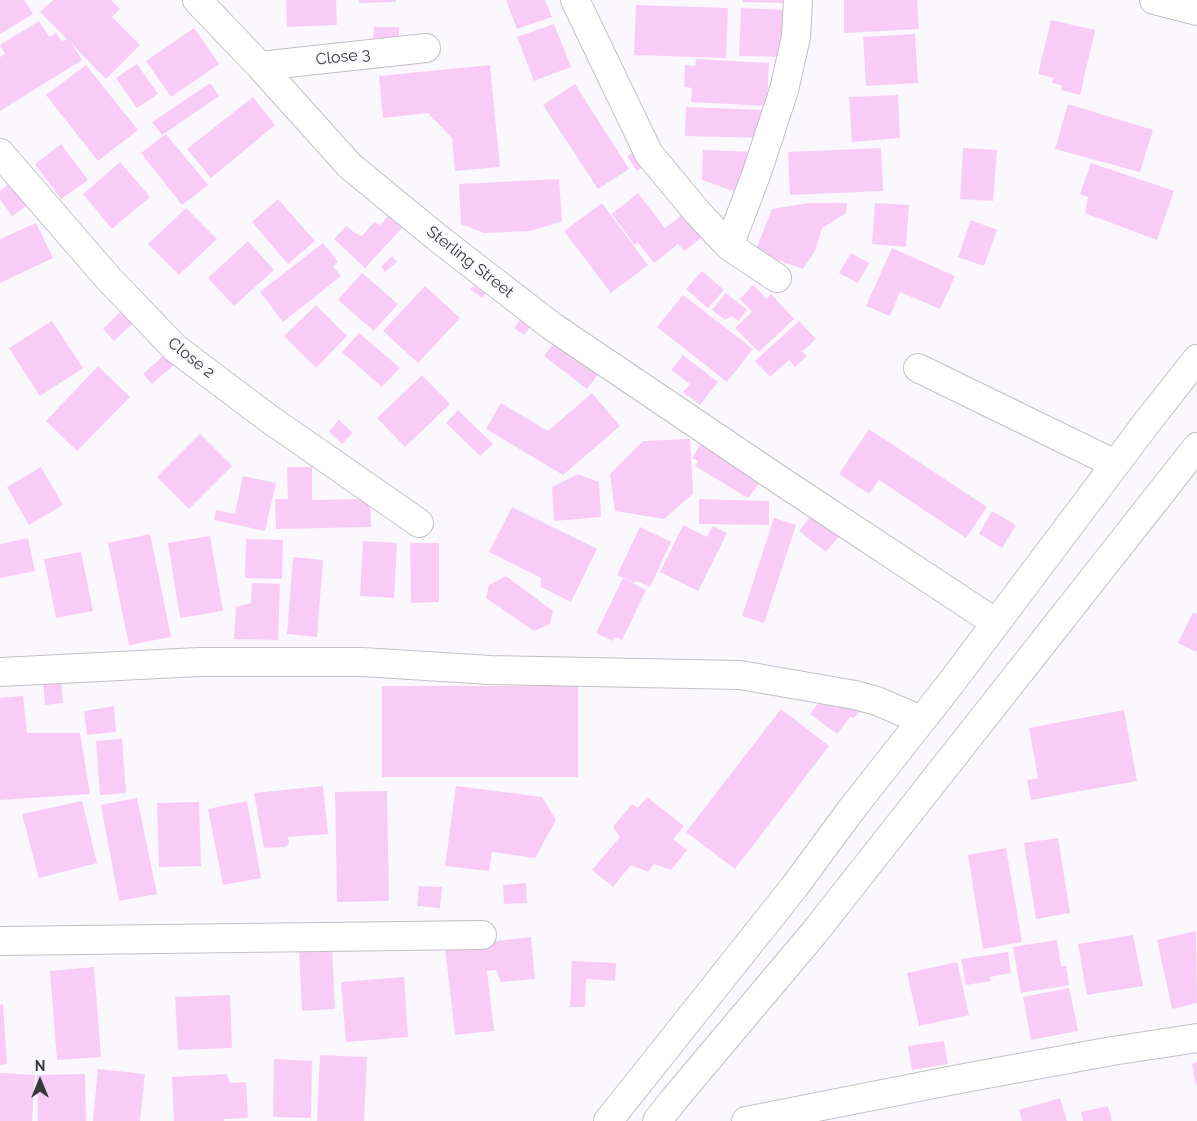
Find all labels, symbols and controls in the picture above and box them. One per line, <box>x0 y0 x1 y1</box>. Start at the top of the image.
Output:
street label: Close 3 <box>315 45 371 69</box>
street label: Sterling Street <box>423 222 517 302</box>
street label: Close 2 <box>164 333 218 383</box>
north arrow <box>15 1056 65 1106</box>
text: N <box>35 1058 45 1074</box>

